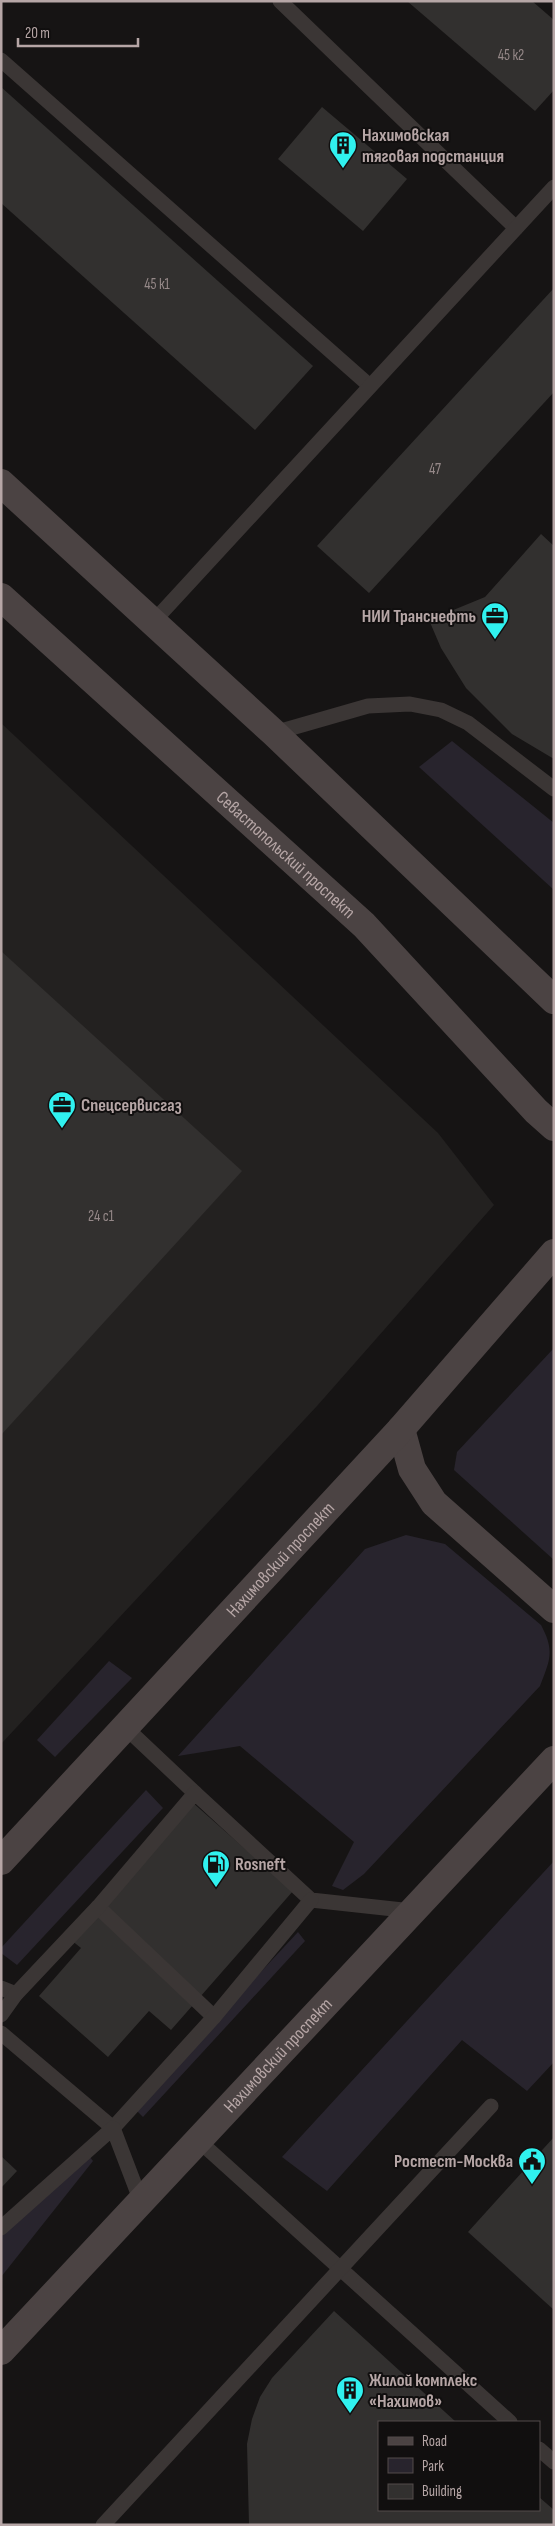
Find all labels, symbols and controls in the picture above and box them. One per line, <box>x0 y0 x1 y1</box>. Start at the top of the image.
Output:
scale bar <box>18 15 138 47</box>
text: 20 m <box>25 24 50 43</box>
house number: 45 к2 <box>498 46 524 65</box>
place label: Нахимовская тяговая подстанция <box>362 125 504 167</box>
building icon: Нахимовская тяговая подстанция <box>328 130 358 169</box>
house number: 45 к1 <box>144 275 171 294</box>
house number: 47 <box>429 460 441 479</box>
office icon: НИИ Транснефть <box>480 601 510 640</box>
place label: НИИ Транснефть <box>362 606 476 627</box>
street label: Севастопольский проспект <box>212 787 359 923</box>
office icon: Спецсервисгаз <box>47 1090 77 1129</box>
place label: Спецсервисгаз <box>81 1095 182 1116</box>
house number: 24 с1 <box>88 1207 115 1226</box>
street label: Нахимовский проспект <box>222 1498 339 1622</box>
fuel station icon: Rosneft <box>201 1849 231 1888</box>
place label: Rosneft <box>235 1854 286 1875</box>
street label: Нахимовский проспект <box>219 1994 337 2117</box>
public building icon: Ростест-Москва <box>517 2146 547 2185</box>
place label: Ростест-Москва <box>394 2151 513 2172</box>
place label: Жилой комплекс «Нахимов» <box>369 2370 477 2412</box>
building icon: Жилой комплекс «Нахимов» <box>335 2375 365 2414</box>
legend <box>378 2421 540 2511</box>
text: Road <box>422 2432 447 2451</box>
text: Park <box>422 2457 444 2476</box>
text: Building <box>422 2482 462 2501</box>

